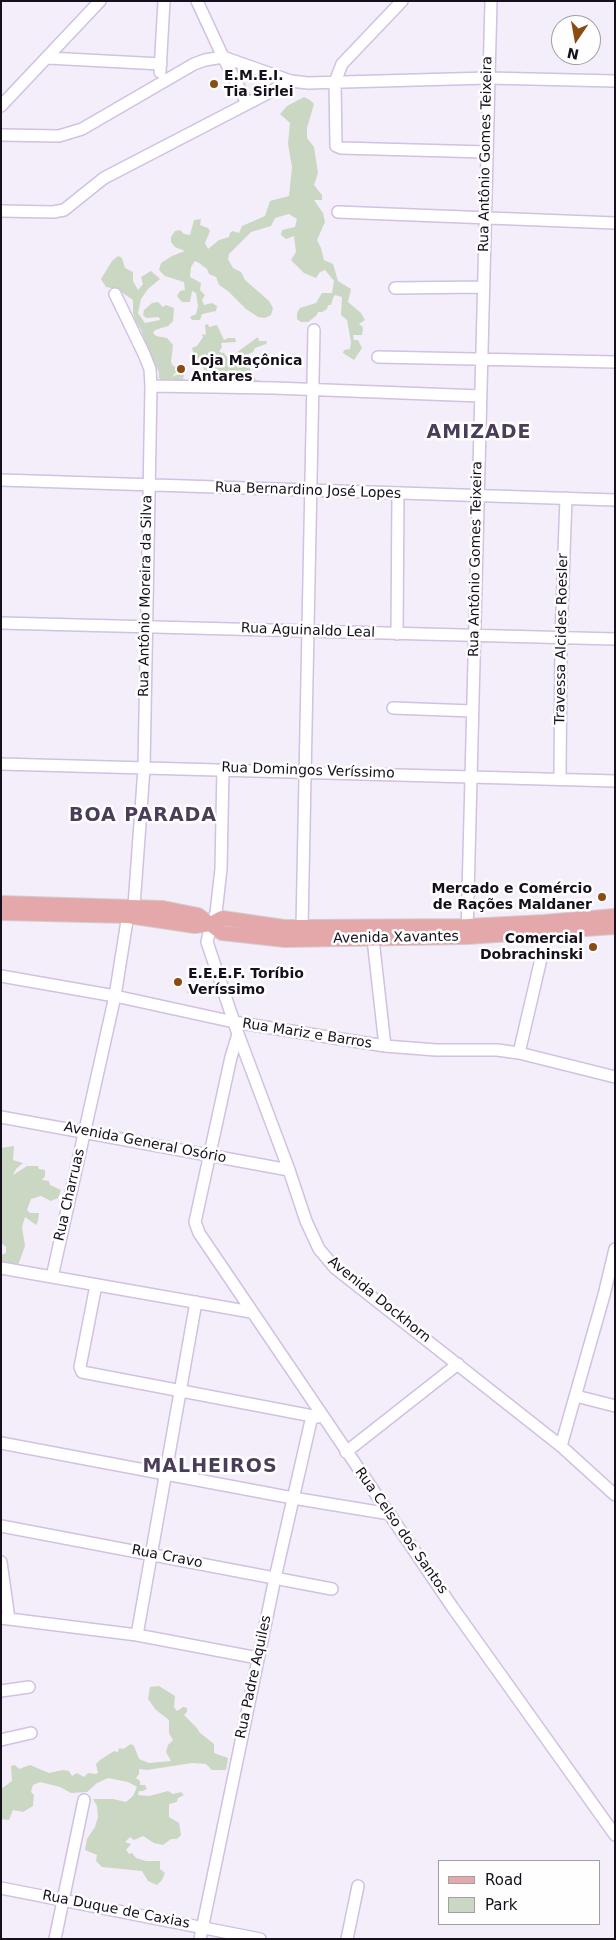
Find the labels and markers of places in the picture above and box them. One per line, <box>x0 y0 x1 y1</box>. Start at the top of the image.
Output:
place label: E.M.E.I. Tia Sirlei <box>224 68 294 100</box>
marker: E.M.E.I. Tia Sirlei <box>208 78 220 90</box>
place label: Loja Maçônica Antares <box>191 353 302 386</box>
marker: Loja Maçônica Antares <box>175 363 187 375</box>
place label: Mercado e Comércio de Rações Maldaner <box>431 881 592 914</box>
marker: Mercado e Comércio de Rações Maldaner <box>596 891 608 903</box>
place label: Comercial Dobrachinski <box>480 931 583 964</box>
marker: Comercial Dobrachinski <box>587 941 599 953</box>
place label: E.E.E.F. Toríbio Veríssimo <box>188 966 304 999</box>
marker: E.E.E.F. Toríbio Veríssimo <box>172 976 184 988</box>

